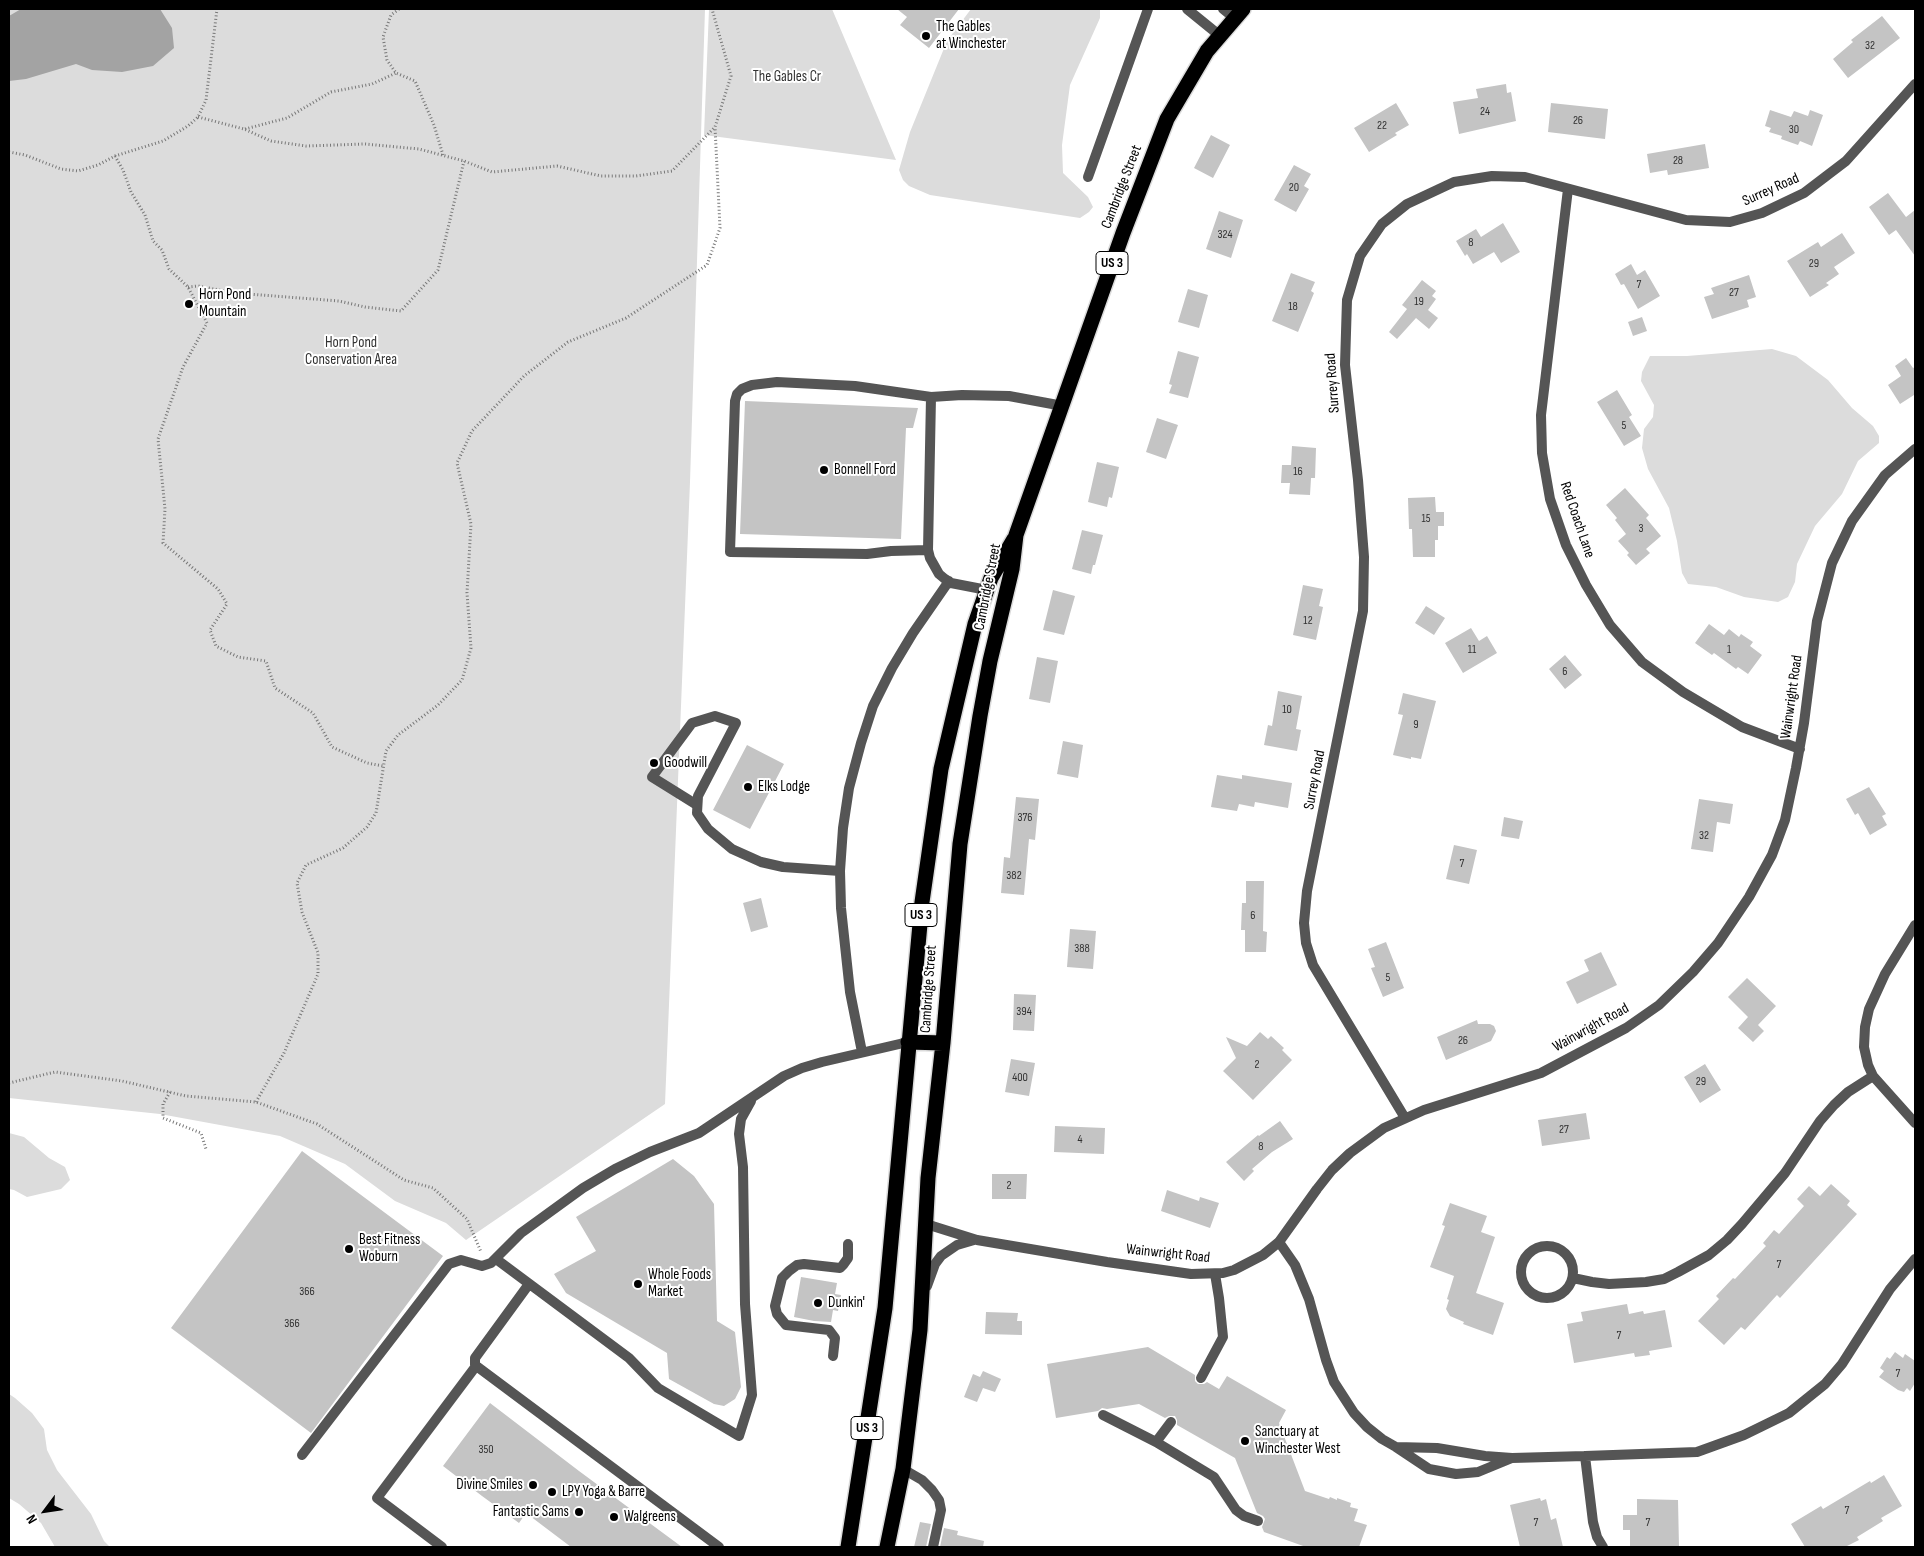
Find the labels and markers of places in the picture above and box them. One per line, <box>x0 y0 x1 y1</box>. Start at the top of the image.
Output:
place label: The Gables at Winchester <box>936 18 1006 53</box>
marker: The Gables at Winchester <box>920 30 932 42</box>
place label: Horn Pond Mountain <box>199 286 251 321</box>
marker: Horn Pond Mountain <box>183 298 195 310</box>
place label: Bonnell Ford <box>834 461 896 479</box>
marker: Bonnell Ford <box>818 464 830 476</box>
place label: Goodwill <box>664 754 707 772</box>
marker: Goodwill <box>648 757 660 769</box>
place label: Elks Lodge <box>758 778 810 796</box>
marker: Elks Lodge <box>742 781 754 793</box>
place label: Best Fitness Woburn <box>359 1231 420 1266</box>
marker: Best Fitness Woburn <box>343 1243 355 1255</box>
place label: Whole Foods Market <box>648 1266 711 1301</box>
marker: Whole Foods Market <box>632 1278 644 1290</box>
place label: Dunkin' <box>828 1294 865 1312</box>
marker: Dunkin' <box>812 1297 824 1309</box>
place label: Sanctuary at Winchester West <box>1255 1423 1340 1458</box>
marker: Sanctuary at Winchester West <box>1239 1435 1251 1447</box>
place label: Divine Smiles <box>456 1476 523 1494</box>
marker: Divine Smiles <box>527 1479 539 1491</box>
place label: LPY Yoga & Barre <box>562 1483 645 1501</box>
marker: LPY Yoga & Barre <box>546 1486 558 1498</box>
place label: Fantastic Sams <box>493 1503 569 1521</box>
marker: Fantastic Sams <box>573 1506 585 1518</box>
place label: Walgreens <box>624 1508 676 1526</box>
marker: Walgreens <box>608 1511 620 1523</box>

